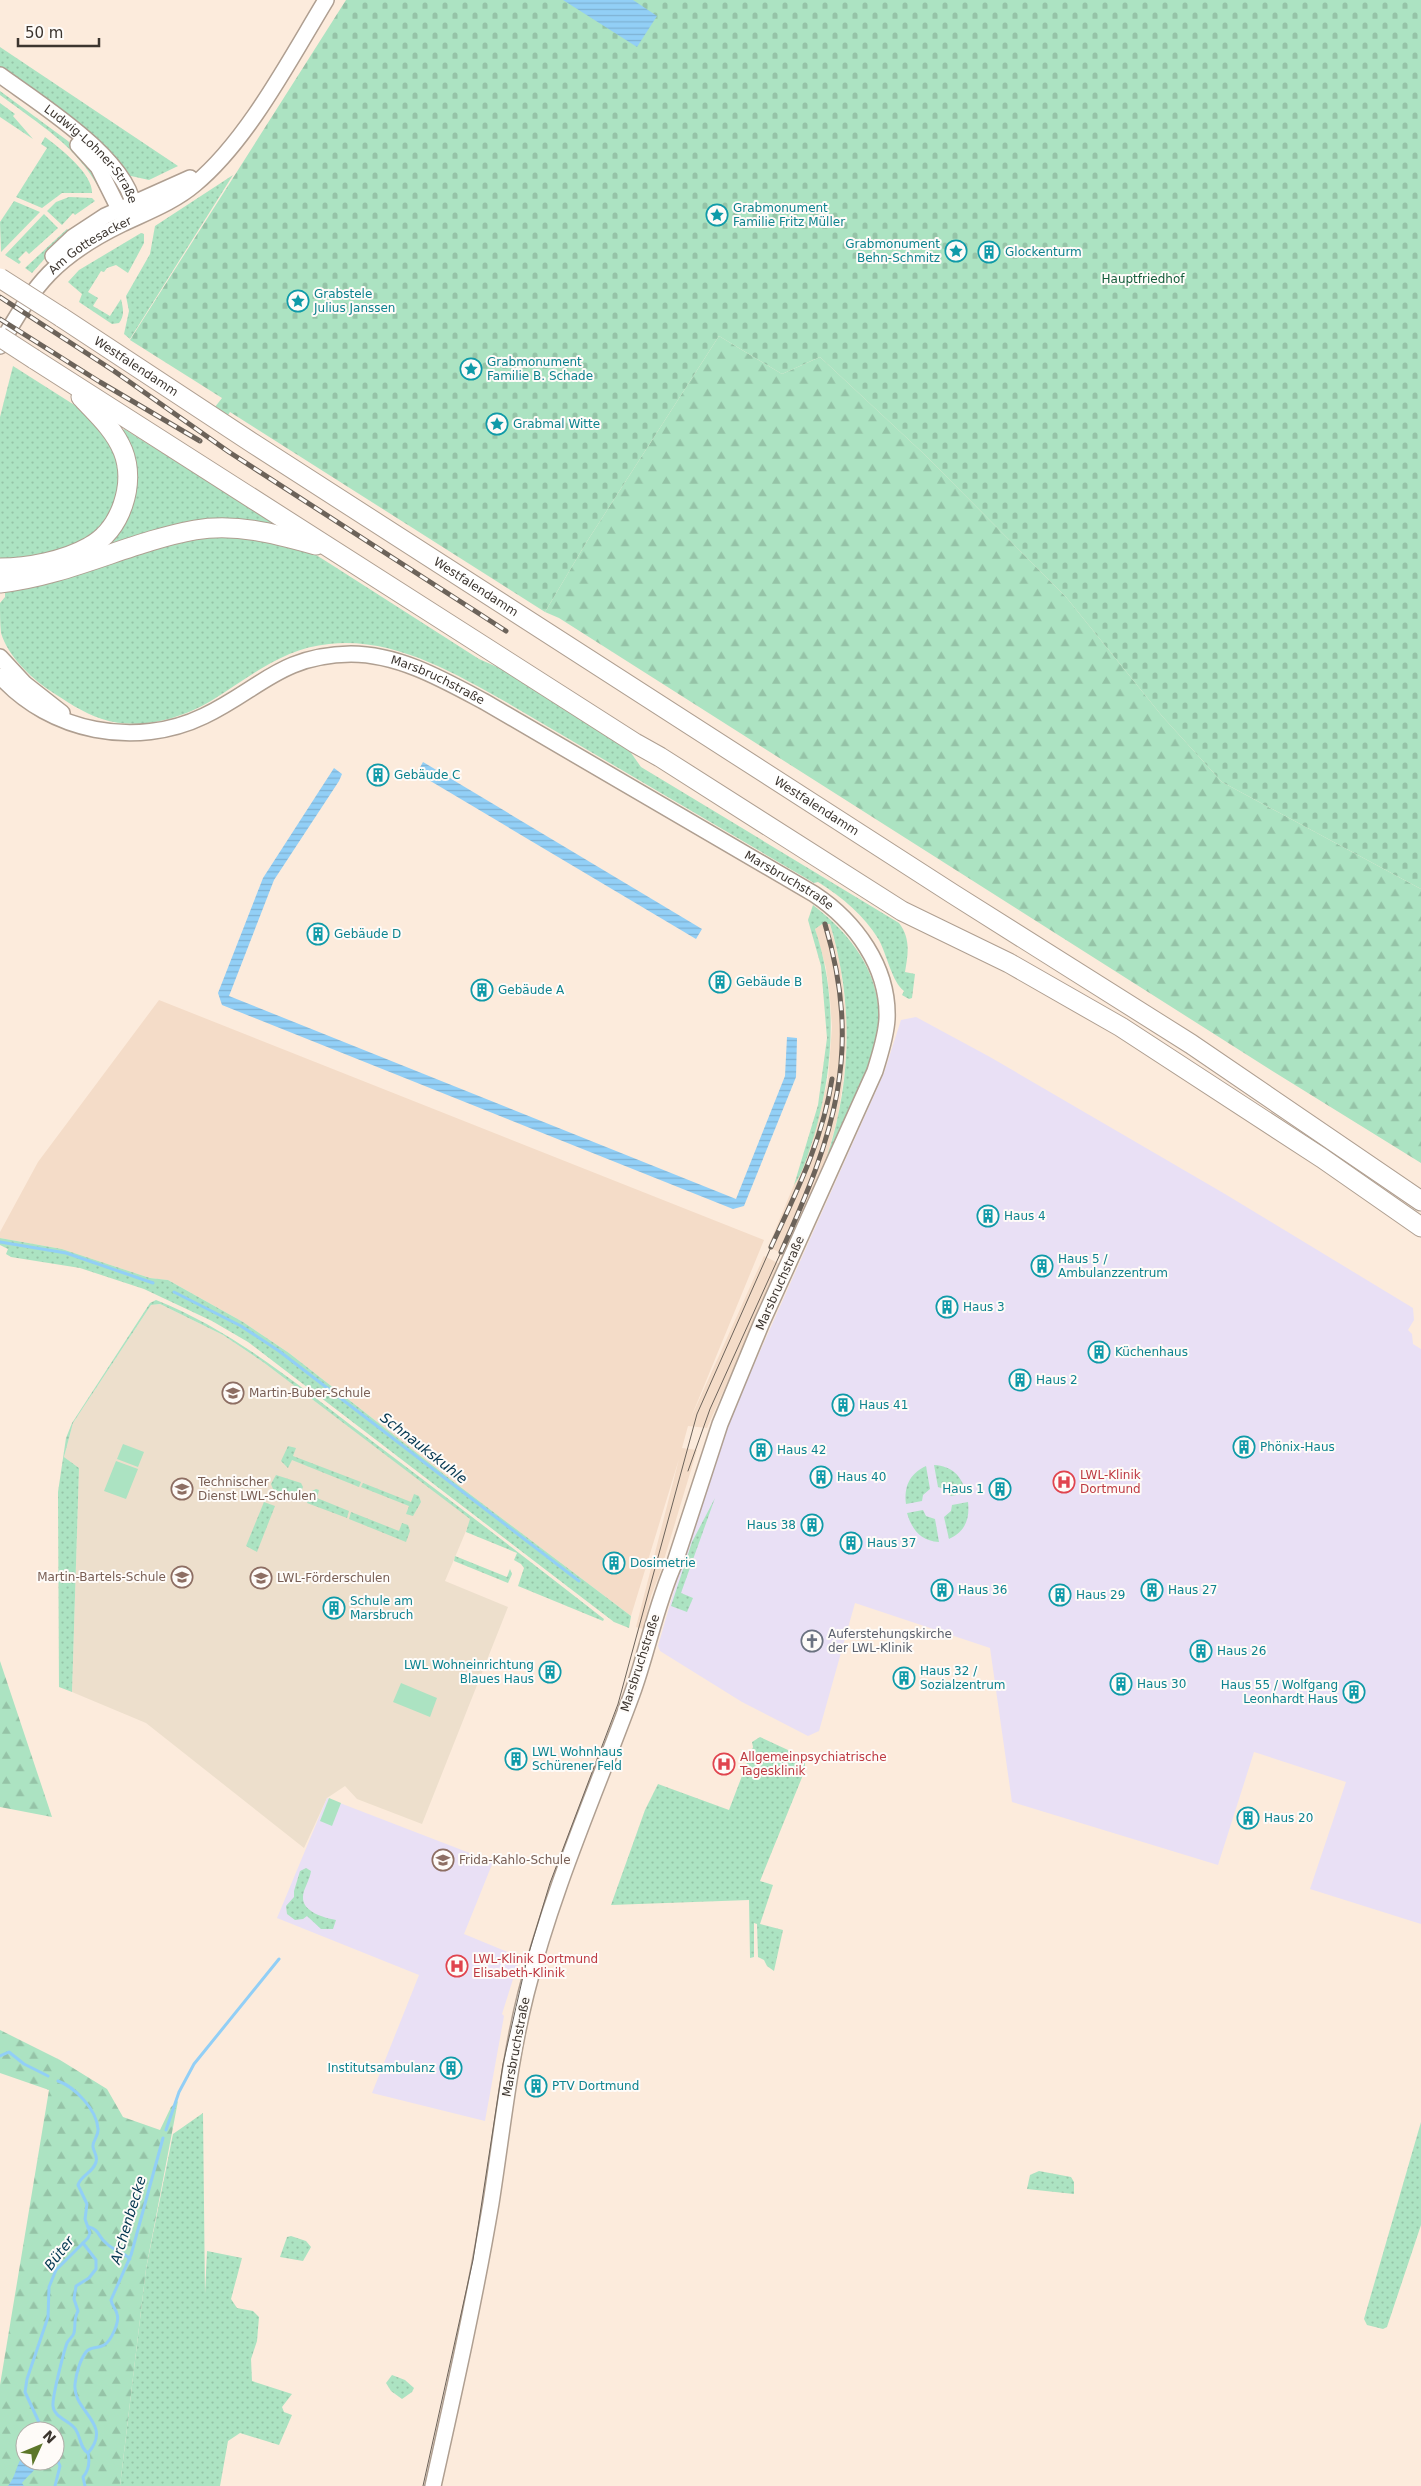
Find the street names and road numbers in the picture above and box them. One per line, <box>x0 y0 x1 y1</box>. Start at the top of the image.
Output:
street label: Ludwig-Lohner-Straße <box>42 102 140 205</box>
street label: Am Gottesacker <box>46 213 134 277</box>
street label: Westfalendamm <box>91 334 181 399</box>
street label: Westfalendamm <box>431 555 521 619</box>
street label: Marsbruchstraße <box>389 653 487 707</box>
street label: Westfalendamm <box>772 774 861 838</box>
street label: Marsbruchstraße <box>742 848 836 913</box>
street label: Marsbruchstraße <box>753 1234 807 1332</box>
street label: Marsbruchstraße <box>618 1613 662 1713</box>
street label: Marsbruchstraße <box>499 1996 533 2098</box>

